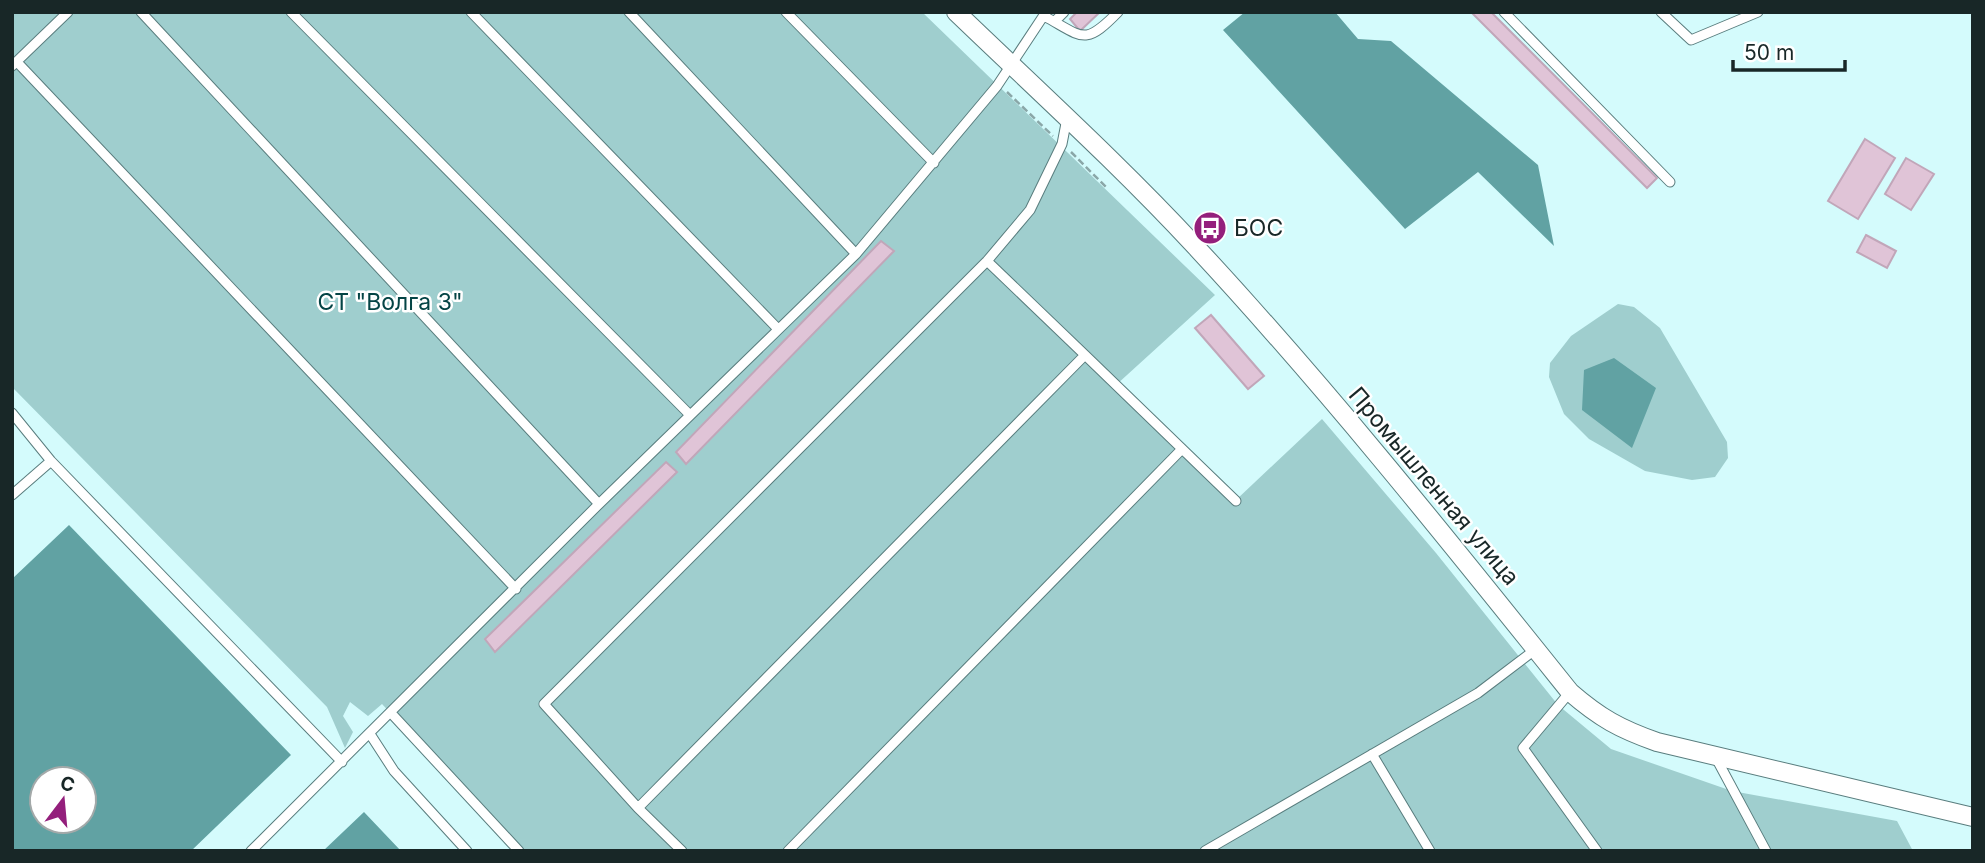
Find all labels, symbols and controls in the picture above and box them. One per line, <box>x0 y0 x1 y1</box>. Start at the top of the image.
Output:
scale bar <box>1733 28 1845 72</box>
text: 50 m <box>1744 40 1794 65</box>
bus stop icon: БОС <box>1191 209 1229 247</box>
place label: БОС <box>1234 214 1283 242</box>
park label: СТ "Волга 3" <box>317 288 463 316</box>
street label: Промышленная улица <box>1343 381 1525 591</box>
north arrow <box>28 765 98 835</box>
text: С <box>58 771 77 797</box>

